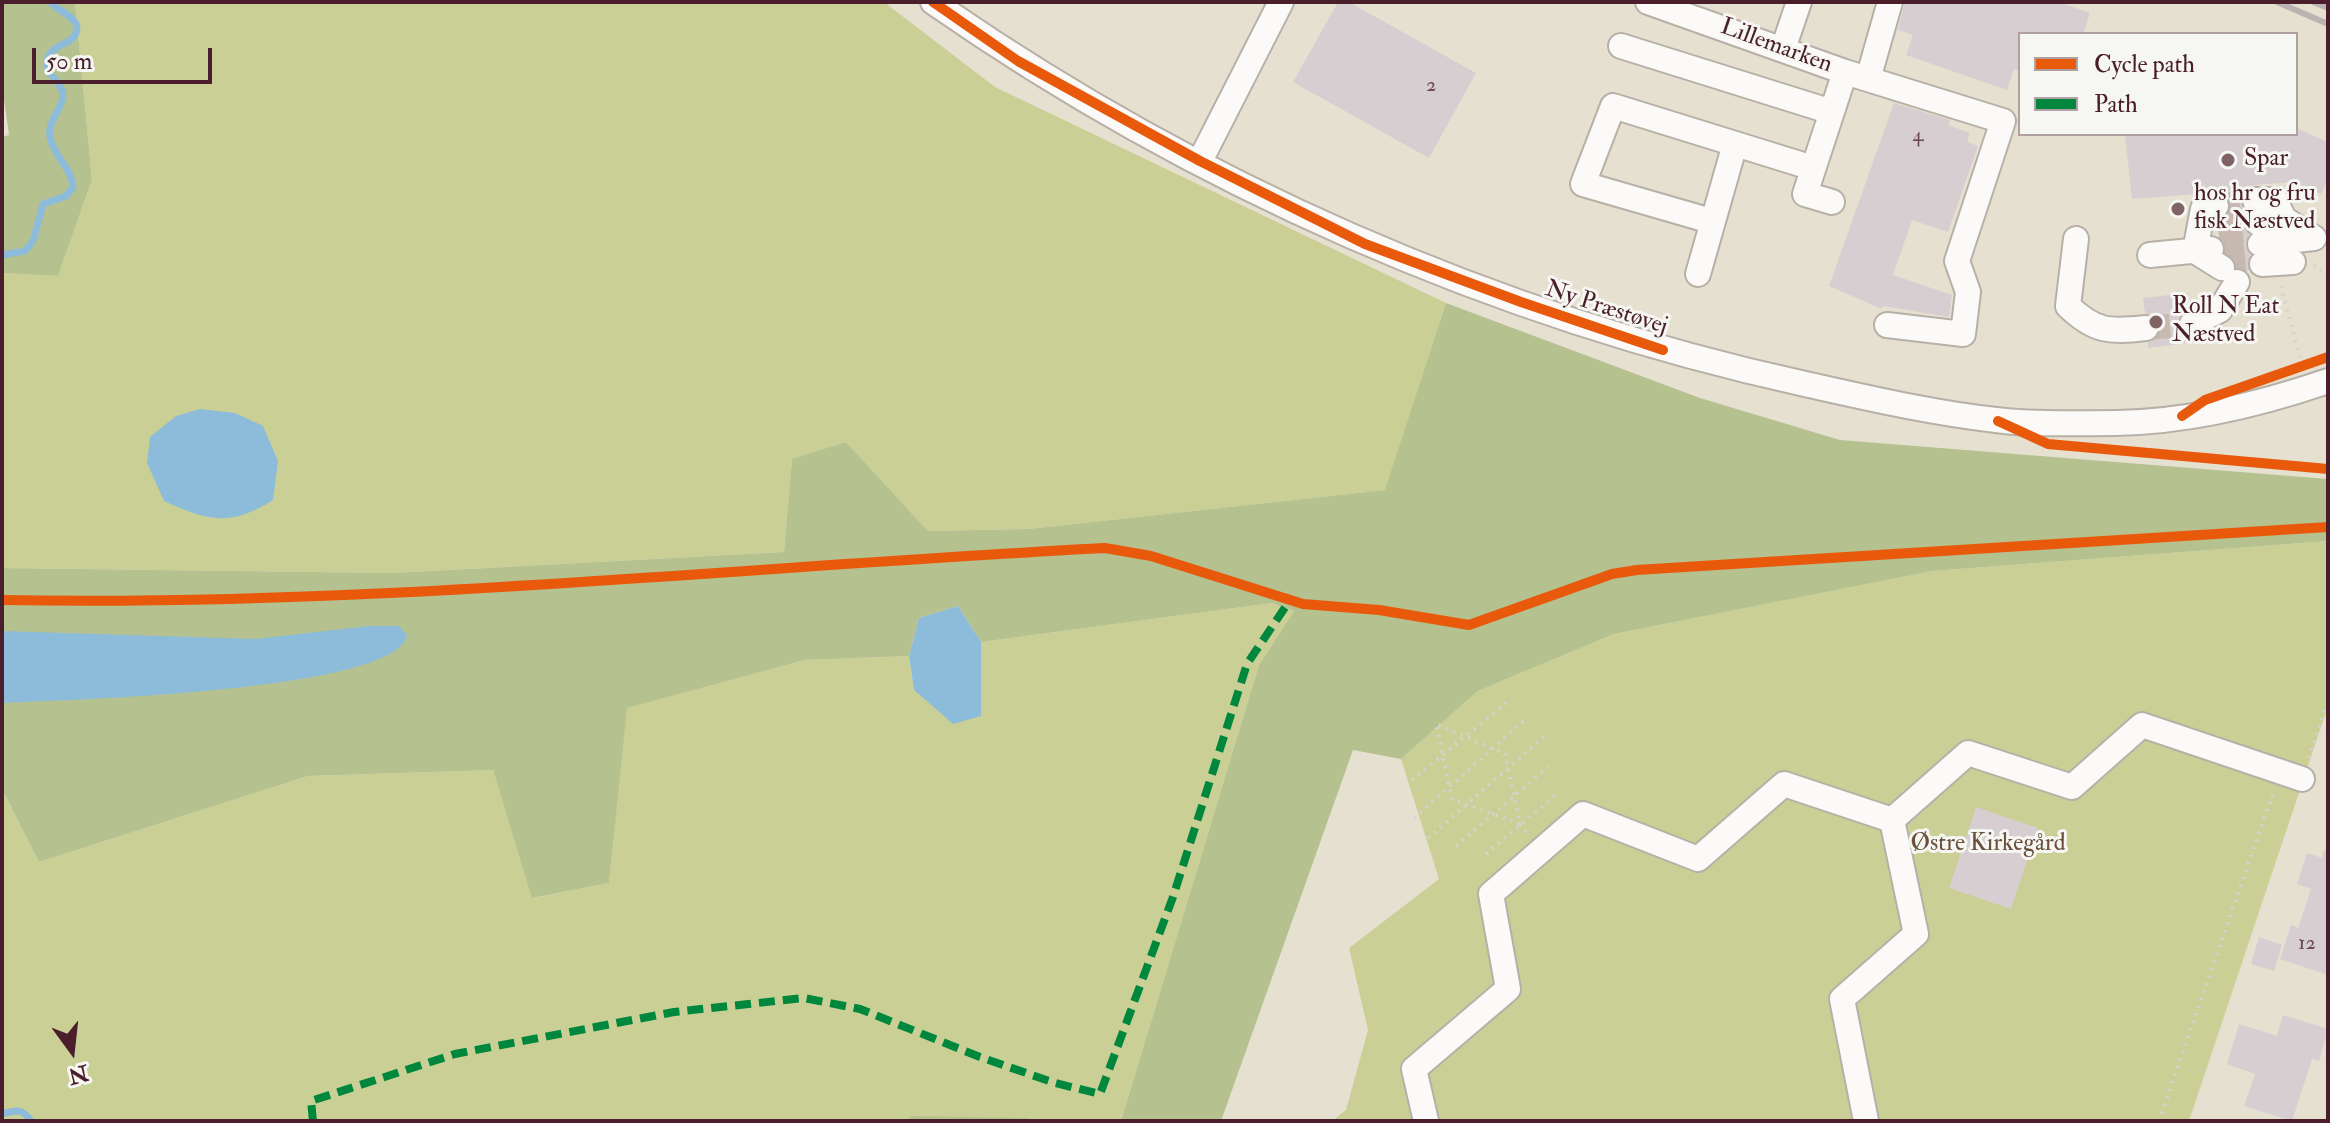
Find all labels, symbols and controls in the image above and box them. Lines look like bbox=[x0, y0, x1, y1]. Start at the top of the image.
street label: Lillemarken bbox=[1716, 13, 1836, 81]
scale bar bbox=[36, 32, 216, 82]
legend bbox=[2018, 32, 2298, 136]
text: 50 m bbox=[46, 46, 92, 77]
text: Cycle path bbox=[2094, 49, 2195, 80]
house number: 2 bbox=[1426, 75, 1436, 99]
text: Path bbox=[2094, 89, 2138, 120]
house number: 4 bbox=[1913, 125, 1923, 149]
place label: Spar bbox=[2244, 146, 2288, 174]
marker: Spar bbox=[2219, 151, 2237, 169]
place label: hos hr og fru fisk Næstved bbox=[2194, 181, 2316, 237]
marker: hos hr og fru fisk Næstved bbox=[2169, 200, 2187, 218]
street label: Ny Præstøvej bbox=[1541, 276, 1671, 342]
place label: Roll N Eat Næstved bbox=[2172, 294, 2279, 350]
marker: Roll N Eat Næstved bbox=[2147, 313, 2165, 331]
park label: Østre Kirkegård bbox=[1911, 831, 2065, 859]
house number: 12 bbox=[2298, 933, 2316, 957]
north arrow bbox=[32, 1011, 112, 1091]
text: N bbox=[65, 1058, 91, 1090]

